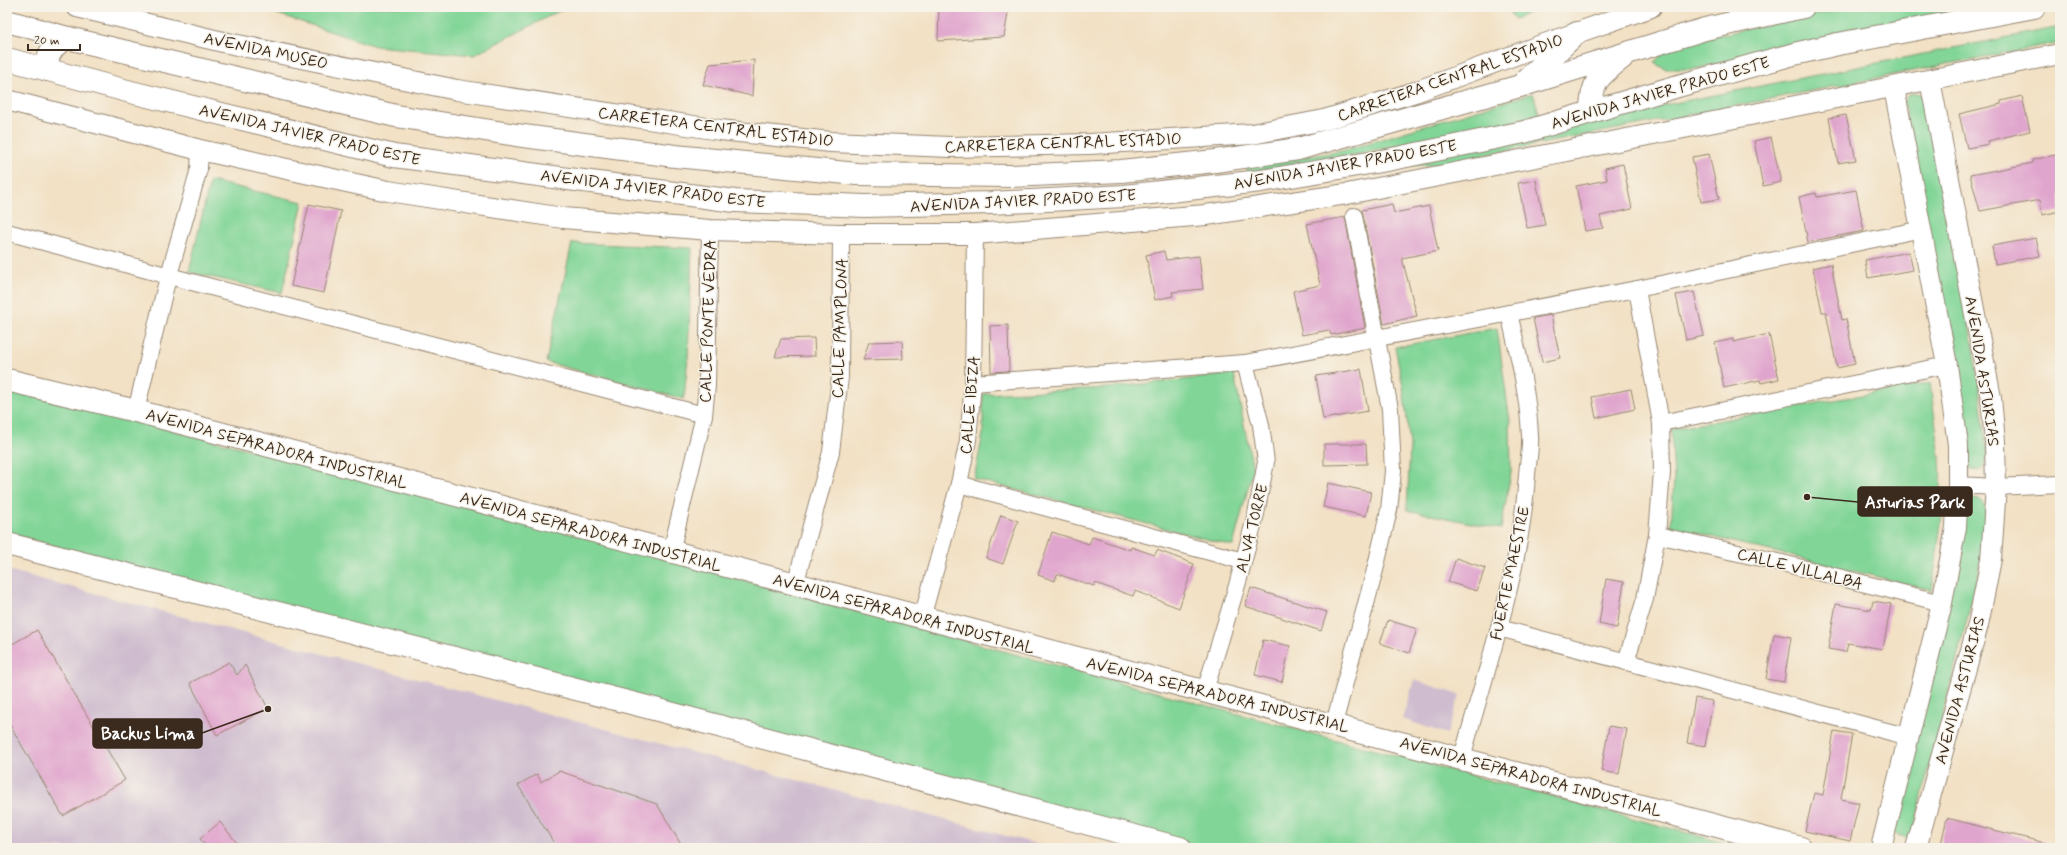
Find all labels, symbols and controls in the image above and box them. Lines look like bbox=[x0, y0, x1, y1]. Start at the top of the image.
scale bar bbox=[28, 26, 80, 52]
street label: AVENIDA MUSEO bbox=[202, 28, 330, 75]
street label: CARRETERA CENTRAL ESTADIO bbox=[1335, 30, 1566, 127]
text: 20 m bbox=[34, 33, 60, 49]
street label: AVENIDA JAVIER PRADO ESTE bbox=[1549, 52, 1772, 135]
street label: AVENIDA JAVIER PRADO ESTE bbox=[197, 100, 422, 171]
street label: CARRETERA CENTRAL ESTADIO bbox=[597, 103, 835, 152]
street label: CARRETERA CENTRAL ESTADIO bbox=[944, 129, 1182, 158]
street label: AVENIDA JAVIER PRADO ESTE bbox=[1232, 135, 1459, 195]
street label: AVENIDA JAVIER PRADO ESTE bbox=[539, 165, 766, 214]
street label: AVENIDA JAVIER PRADO ESTE bbox=[909, 185, 1137, 218]
street label: CALLE PONTE VEDRA bbox=[695, 239, 722, 403]
street label: CALLE PAMPLONA bbox=[828, 258, 853, 399]
street label: AVENIDA ASTURIAS bbox=[1959, 294, 2004, 448]
street label: CALLE IBIZA bbox=[956, 355, 985, 455]
street label: AVENIDA SEPARADORA INDUSTRIAL bbox=[143, 404, 410, 495]
street label: ALVA TORRE bbox=[1231, 482, 1274, 575]
street label: AVENIDA SEPARADORA INDUSTRIAL bbox=[457, 487, 724, 578]
callout: Asturias Park bbox=[1858, 487, 1972, 516]
text: Asturias Park bbox=[1865, 492, 1966, 514]
street label: FUERTE MAESTRE bbox=[1486, 504, 1535, 642]
street label: CALLE VILLALBA bbox=[1735, 544, 1865, 595]
street label: AVENIDA SEPARADORA INDUSTRIAL bbox=[770, 569, 1037, 660]
street label: AVENIDA ASTURIAS bbox=[1931, 614, 1990, 767]
street label: AVENIDA SEPARADORA INDUSTRIAL bbox=[1084, 653, 1352, 738]
callout: Backus Lima bbox=[93, 719, 202, 748]
text: Backus Lima bbox=[101, 723, 195, 745]
street label: AVENIDA SEPARADORA INDUSTRIAL bbox=[1397, 732, 1664, 823]

